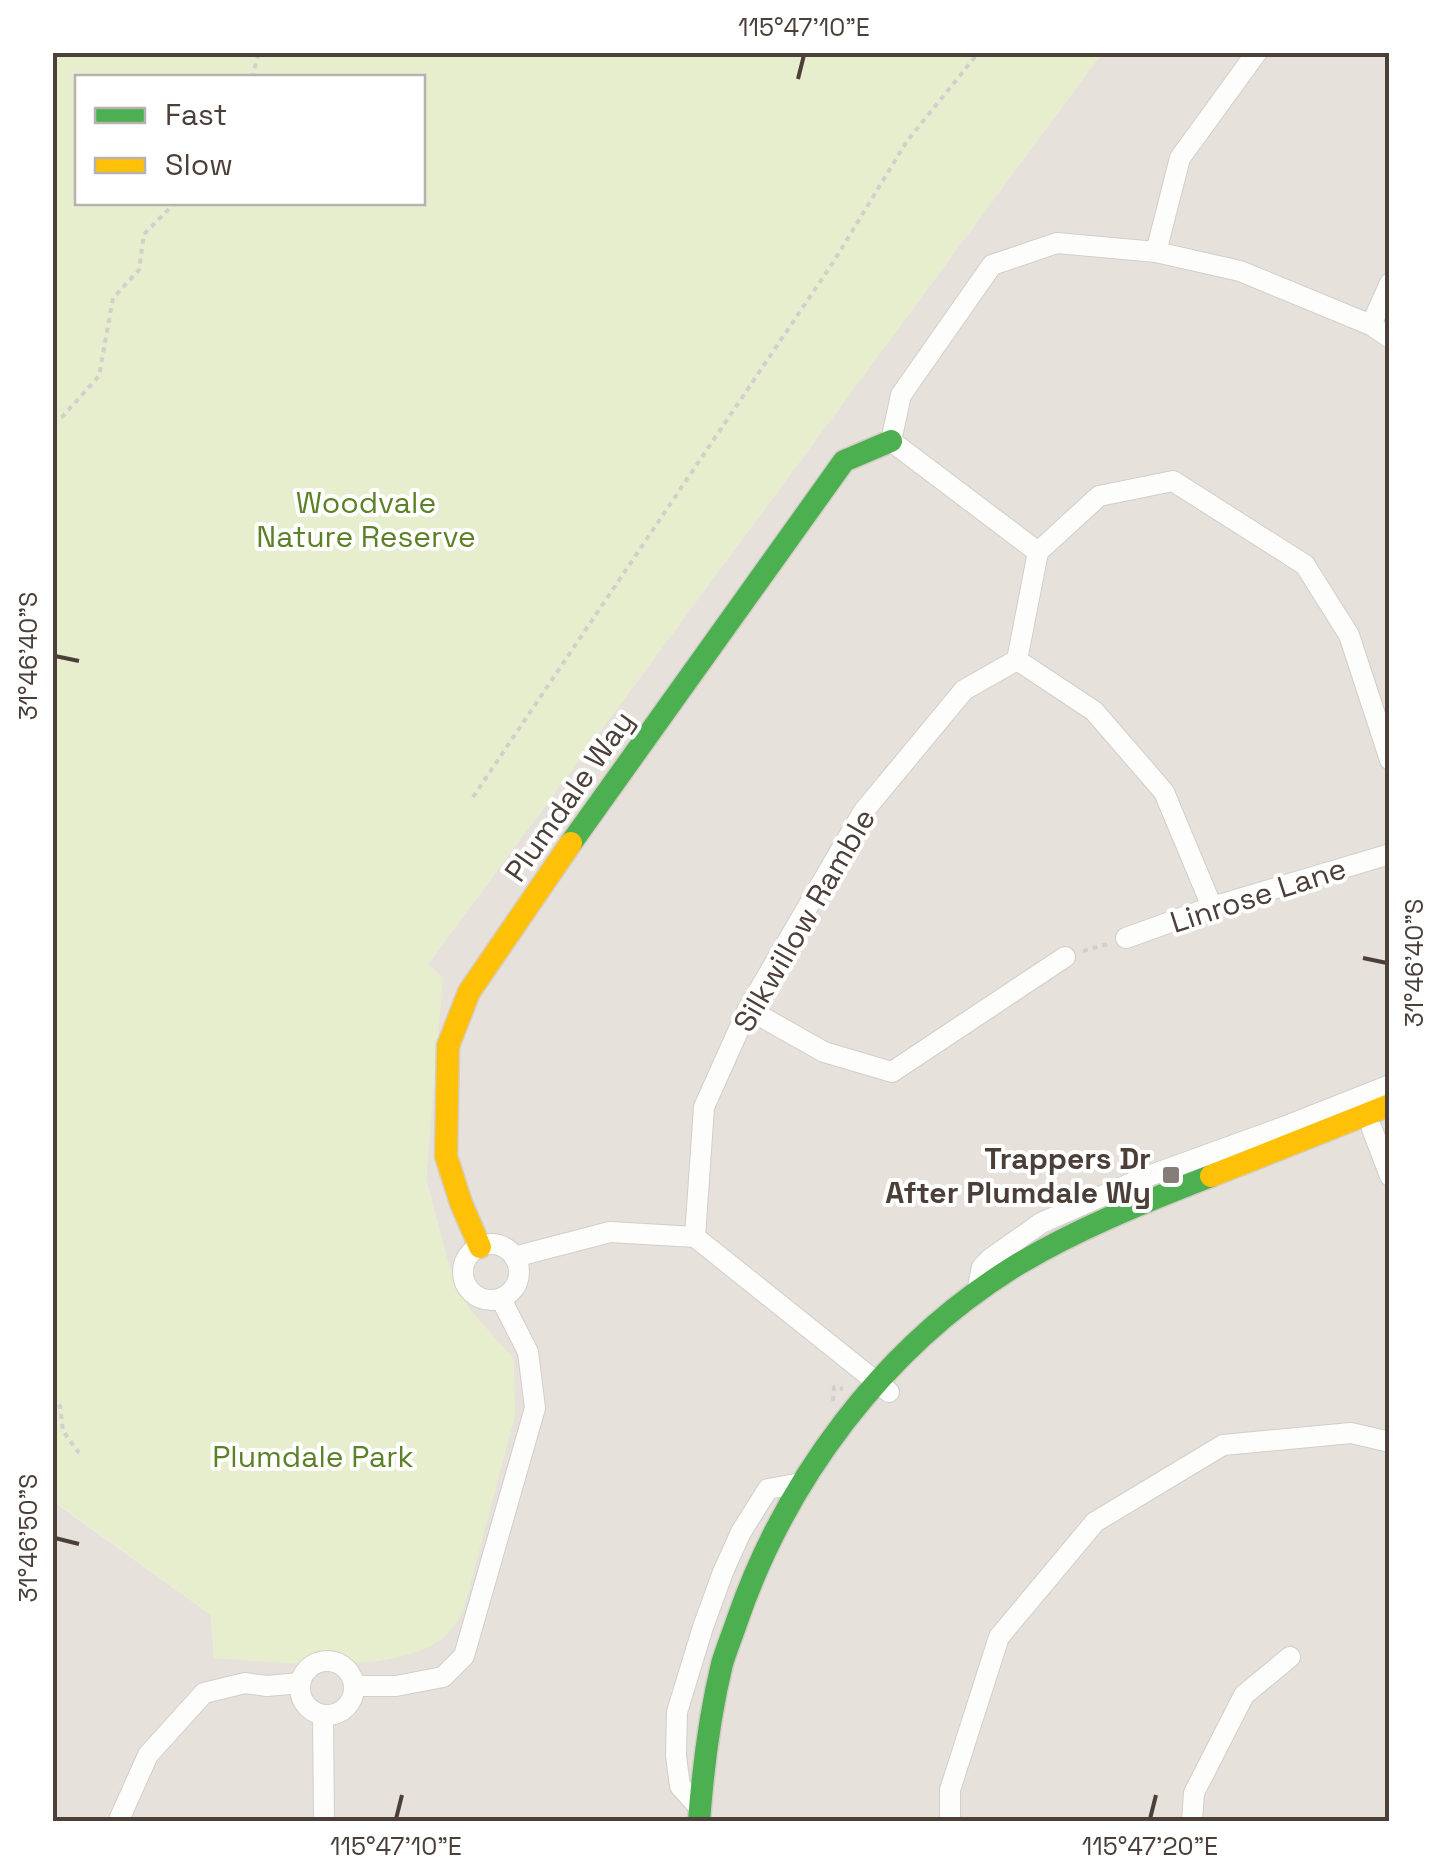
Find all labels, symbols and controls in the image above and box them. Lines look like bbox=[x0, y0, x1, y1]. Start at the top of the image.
text: 115°47'10"E bbox=[738, 11, 870, 43]
legend bbox=[75, 75, 425, 205]
text: Fast bbox=[165, 95, 227, 134]
text: Slow bbox=[165, 145, 233, 184]
park label: Woodvale Nature Reserve bbox=[256, 483, 476, 556]
text: 31°46'40"S bbox=[12, 592, 44, 720]
street label: Plumdale Way bbox=[496, 703, 642, 889]
street label: Silkwillow Ramble bbox=[724, 801, 884, 1039]
street label: Linrose Lane bbox=[1165, 848, 1351, 942]
text: 31°46'40"S bbox=[1398, 899, 1430, 1027]
place label: Trappers Dr After Plumdale Wy bbox=[885, 1139, 1151, 1212]
marker: Trappers Dr After Plumdale Wy bbox=[1160, 1164, 1182, 1186]
park label: Plumdale Park bbox=[212, 1437, 414, 1476]
text: 31°46'50"S bbox=[12, 1474, 44, 1602]
text: 115°47'10"E bbox=[330, 1830, 462, 1862]
text: 115°47'20"E bbox=[1082, 1830, 1218, 1862]

